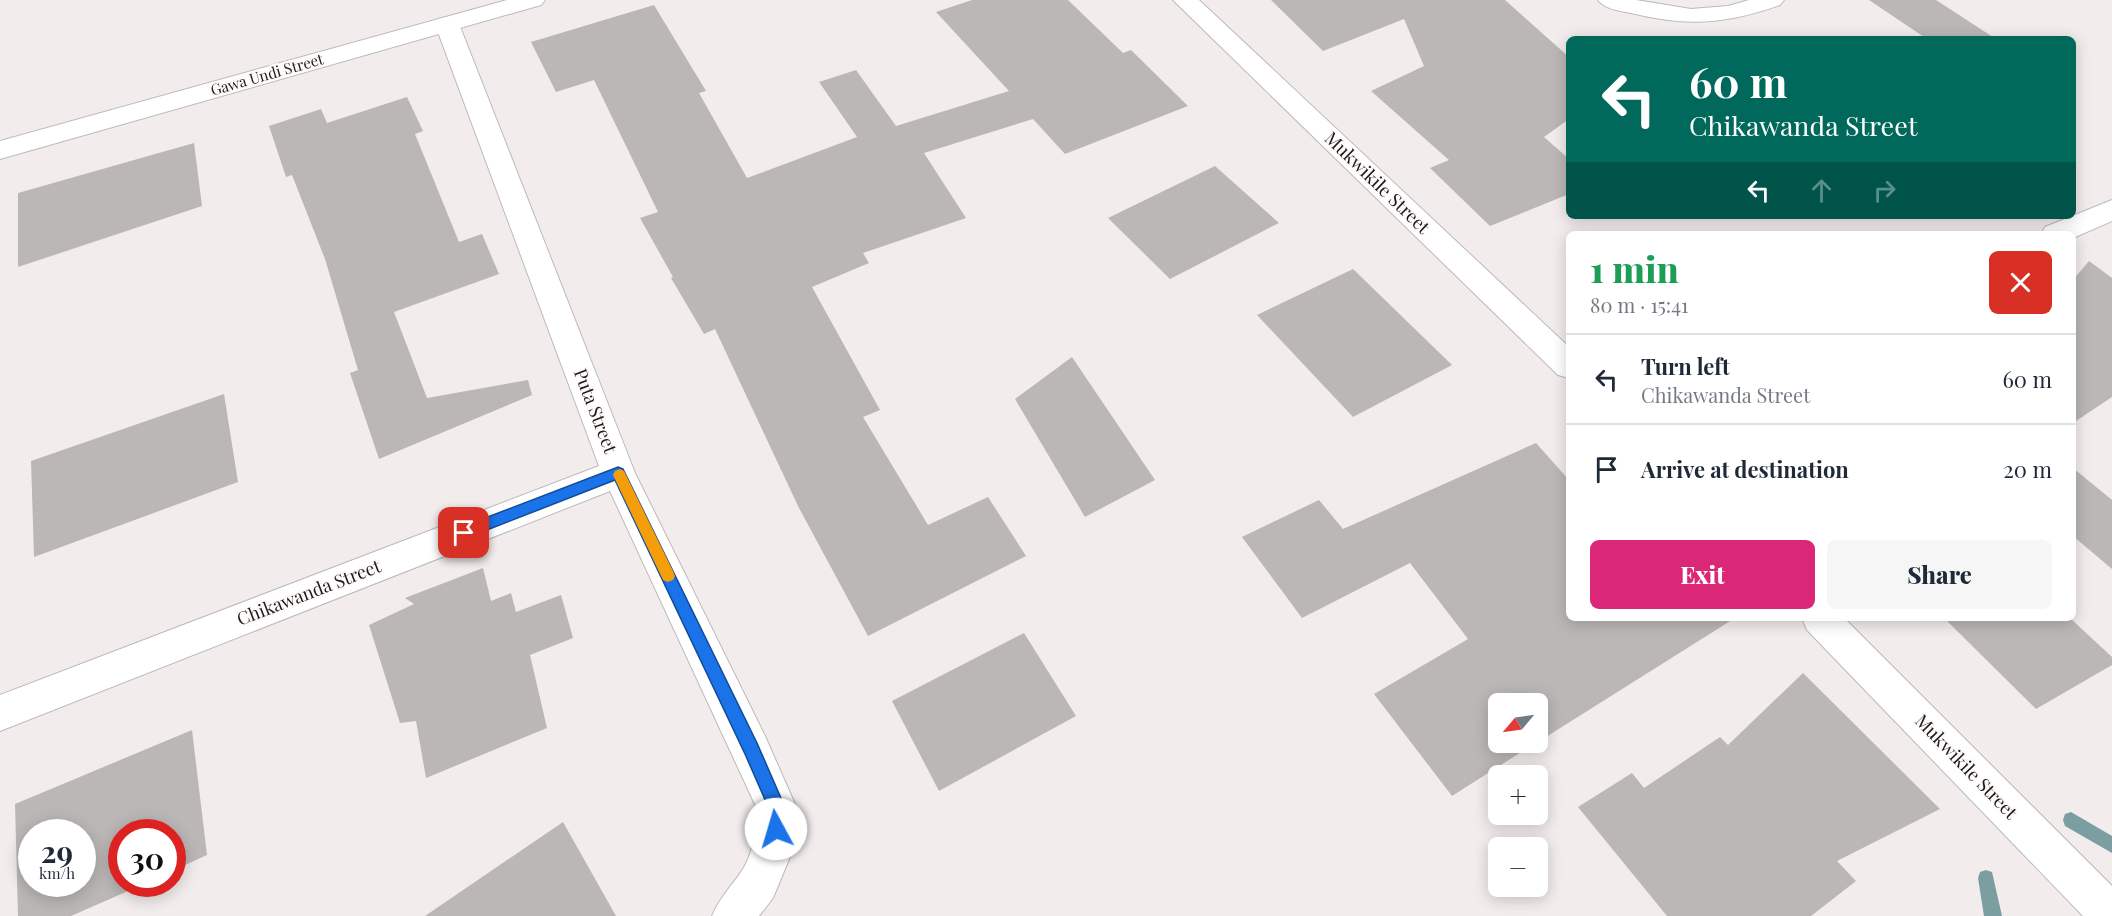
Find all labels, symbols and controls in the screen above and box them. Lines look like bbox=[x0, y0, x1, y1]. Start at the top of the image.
street label: Gawa Undi Street bbox=[208, 48, 326, 100]
text: 60 m bbox=[1689, 53, 1787, 109]
icon: left bbox=[1590, 60, 1668, 138]
text: Chikawanda Street bbox=[1689, 107, 1917, 143]
street label: Mukwikile Street bbox=[1320, 126, 1436, 239]
icon: left bbox=[1742, 174, 1775, 207]
icon: ahead bbox=[1805, 174, 1838, 207]
icon: right bbox=[1868, 174, 1901, 207]
text: 1 min bbox=[1590, 244, 1679, 292]
button: close bbox=[1989, 251, 2052, 314]
text: 80 m · 15:41 bbox=[1590, 291, 1688, 318]
text: Turn left bbox=[1641, 351, 1730, 381]
icon: left bbox=[1590, 363, 1623, 396]
text: 60 m bbox=[2002, 364, 2052, 394]
street label: Puta Street bbox=[569, 365, 623, 457]
text: Chikawanda Street bbox=[1641, 381, 1810, 408]
icon: arrive bbox=[1590, 453, 1623, 486]
text: Arrive at destination bbox=[1641, 454, 1849, 484]
text: 20 m bbox=[2003, 454, 2052, 484]
pin bbox=[438, 507, 489, 558]
icon: arrive bbox=[447, 516, 480, 549]
button: Exit bbox=[1590, 540, 1815, 609]
button: Share bbox=[1827, 540, 2052, 609]
street label: Chikawanda Street bbox=[233, 553, 385, 631]
north arrow bbox=[1488, 693, 1548, 753]
map controls bbox=[1488, 693, 1548, 897]
street label: Mukwikile Street bbox=[1910, 709, 2023, 824]
button: + bbox=[1488, 765, 1548, 825]
position arrow bbox=[744, 797, 808, 861]
speed limit sign: 30 bbox=[108, 819, 186, 897]
text: 29 bbox=[41, 831, 73, 871]
button: − bbox=[1488, 837, 1548, 897]
text: km/h bbox=[39, 863, 75, 883]

